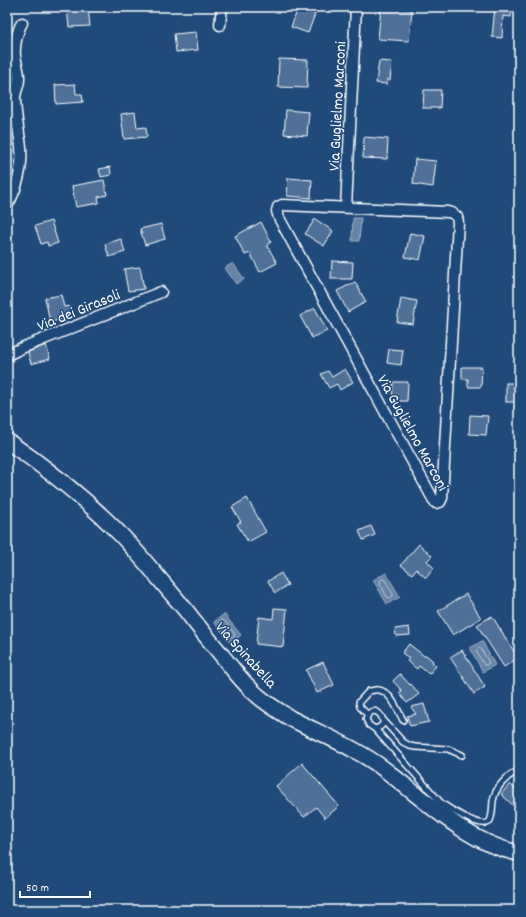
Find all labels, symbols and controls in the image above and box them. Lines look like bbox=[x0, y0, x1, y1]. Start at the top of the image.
street label: Via Guglielmo Marconi bbox=[324, 41, 353, 172]
street label: Via dei Girasoli bbox=[34, 284, 124, 338]
street label: Via Guglielmo Marconi bbox=[370, 371, 453, 496]
street label: Via Spinabella bbox=[209, 617, 282, 695]
scale bar bbox=[20, 873, 90, 899]
text: 50 m bbox=[26, 880, 49, 897]

